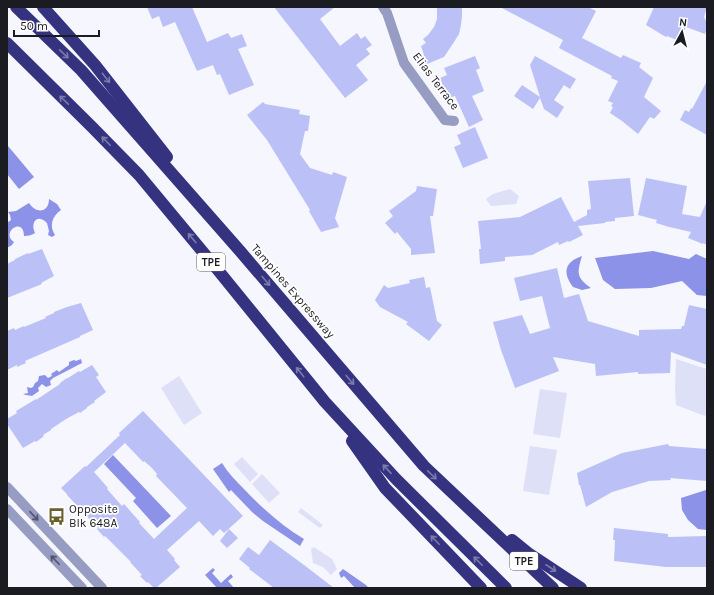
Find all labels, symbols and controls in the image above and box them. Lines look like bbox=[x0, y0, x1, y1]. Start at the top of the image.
scale bar bbox=[14, 12, 99, 38]
north arrow bbox=[662, 12, 702, 52]
text: N bbox=[678, 16, 688, 30]
text: 50 m bbox=[20, 19, 48, 33]
one-way arrow bbox=[59, 49, 69, 59]
street label: Elias Terrace bbox=[410, 49, 462, 113]
one-way arrow bbox=[101, 72, 110, 83]
one-way arrow bbox=[60, 96, 70, 105]
one-way arrow bbox=[101, 136, 111, 146]
one-way arrow bbox=[187, 233, 196, 244]
street label: Tampines Expressway bbox=[248, 241, 338, 341]
road number: TPE bbox=[197, 253, 225, 271]
one-way arrow bbox=[261, 276, 270, 286]
one-way arrow bbox=[296, 366, 305, 377]
one-way arrow bbox=[346, 374, 355, 385]
one-way arrow bbox=[382, 464, 391, 474]
one-way arrow bbox=[427, 470, 437, 479]
place label: Opposite Blk 648A bbox=[69, 502, 118, 530]
bus stop icon: Opposite Blk 648A bbox=[46, 506, 66, 526]
one-way arrow bbox=[29, 511, 38, 521]
one-way arrow bbox=[430, 535, 440, 545]
road number: TPE bbox=[510, 552, 538, 570]
one-way arrow bbox=[50, 555, 60, 565]
one-way arrow bbox=[473, 556, 483, 566]
one-way arrow bbox=[545, 564, 556, 572]

